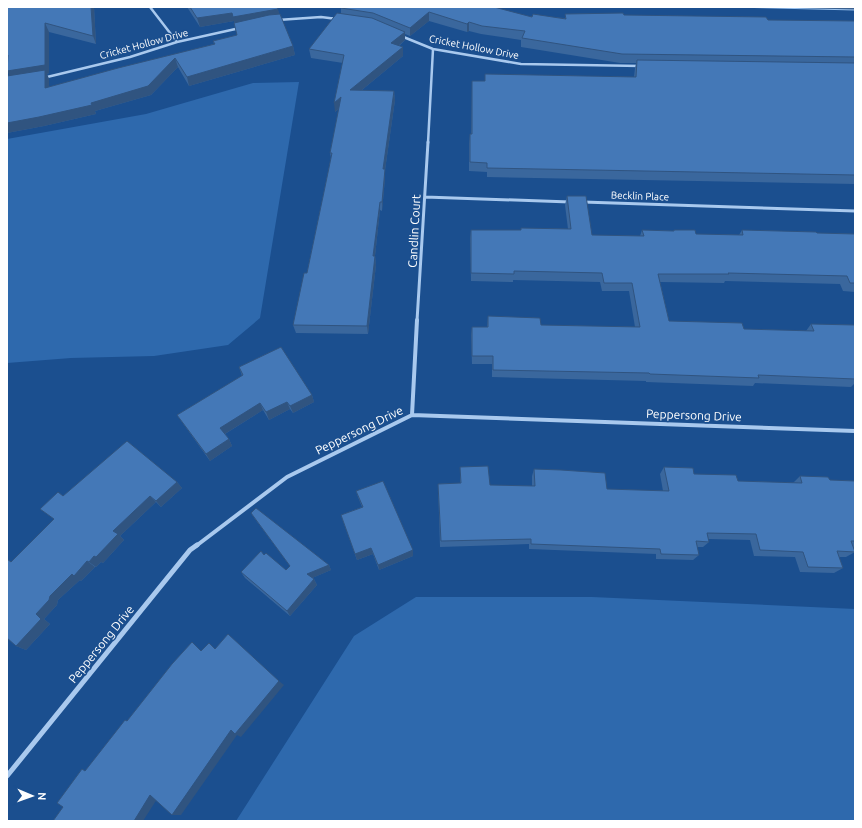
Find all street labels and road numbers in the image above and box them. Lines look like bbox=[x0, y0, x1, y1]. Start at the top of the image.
street label: Cricket Hollow Drive bbox=[99, 27, 189, 61]
street label: Cricket Hollow Drive bbox=[428, 33, 520, 61]
street label: Becklin Place bbox=[611, 189, 669, 203]
street label: Candlin Court bbox=[406, 194, 422, 268]
street label: Peppersong Drive bbox=[313, 403, 405, 457]
street label: Peppersong Drive bbox=[646, 407, 742, 423]
street label: Peppersong Drive bbox=[66, 603, 136, 685]

